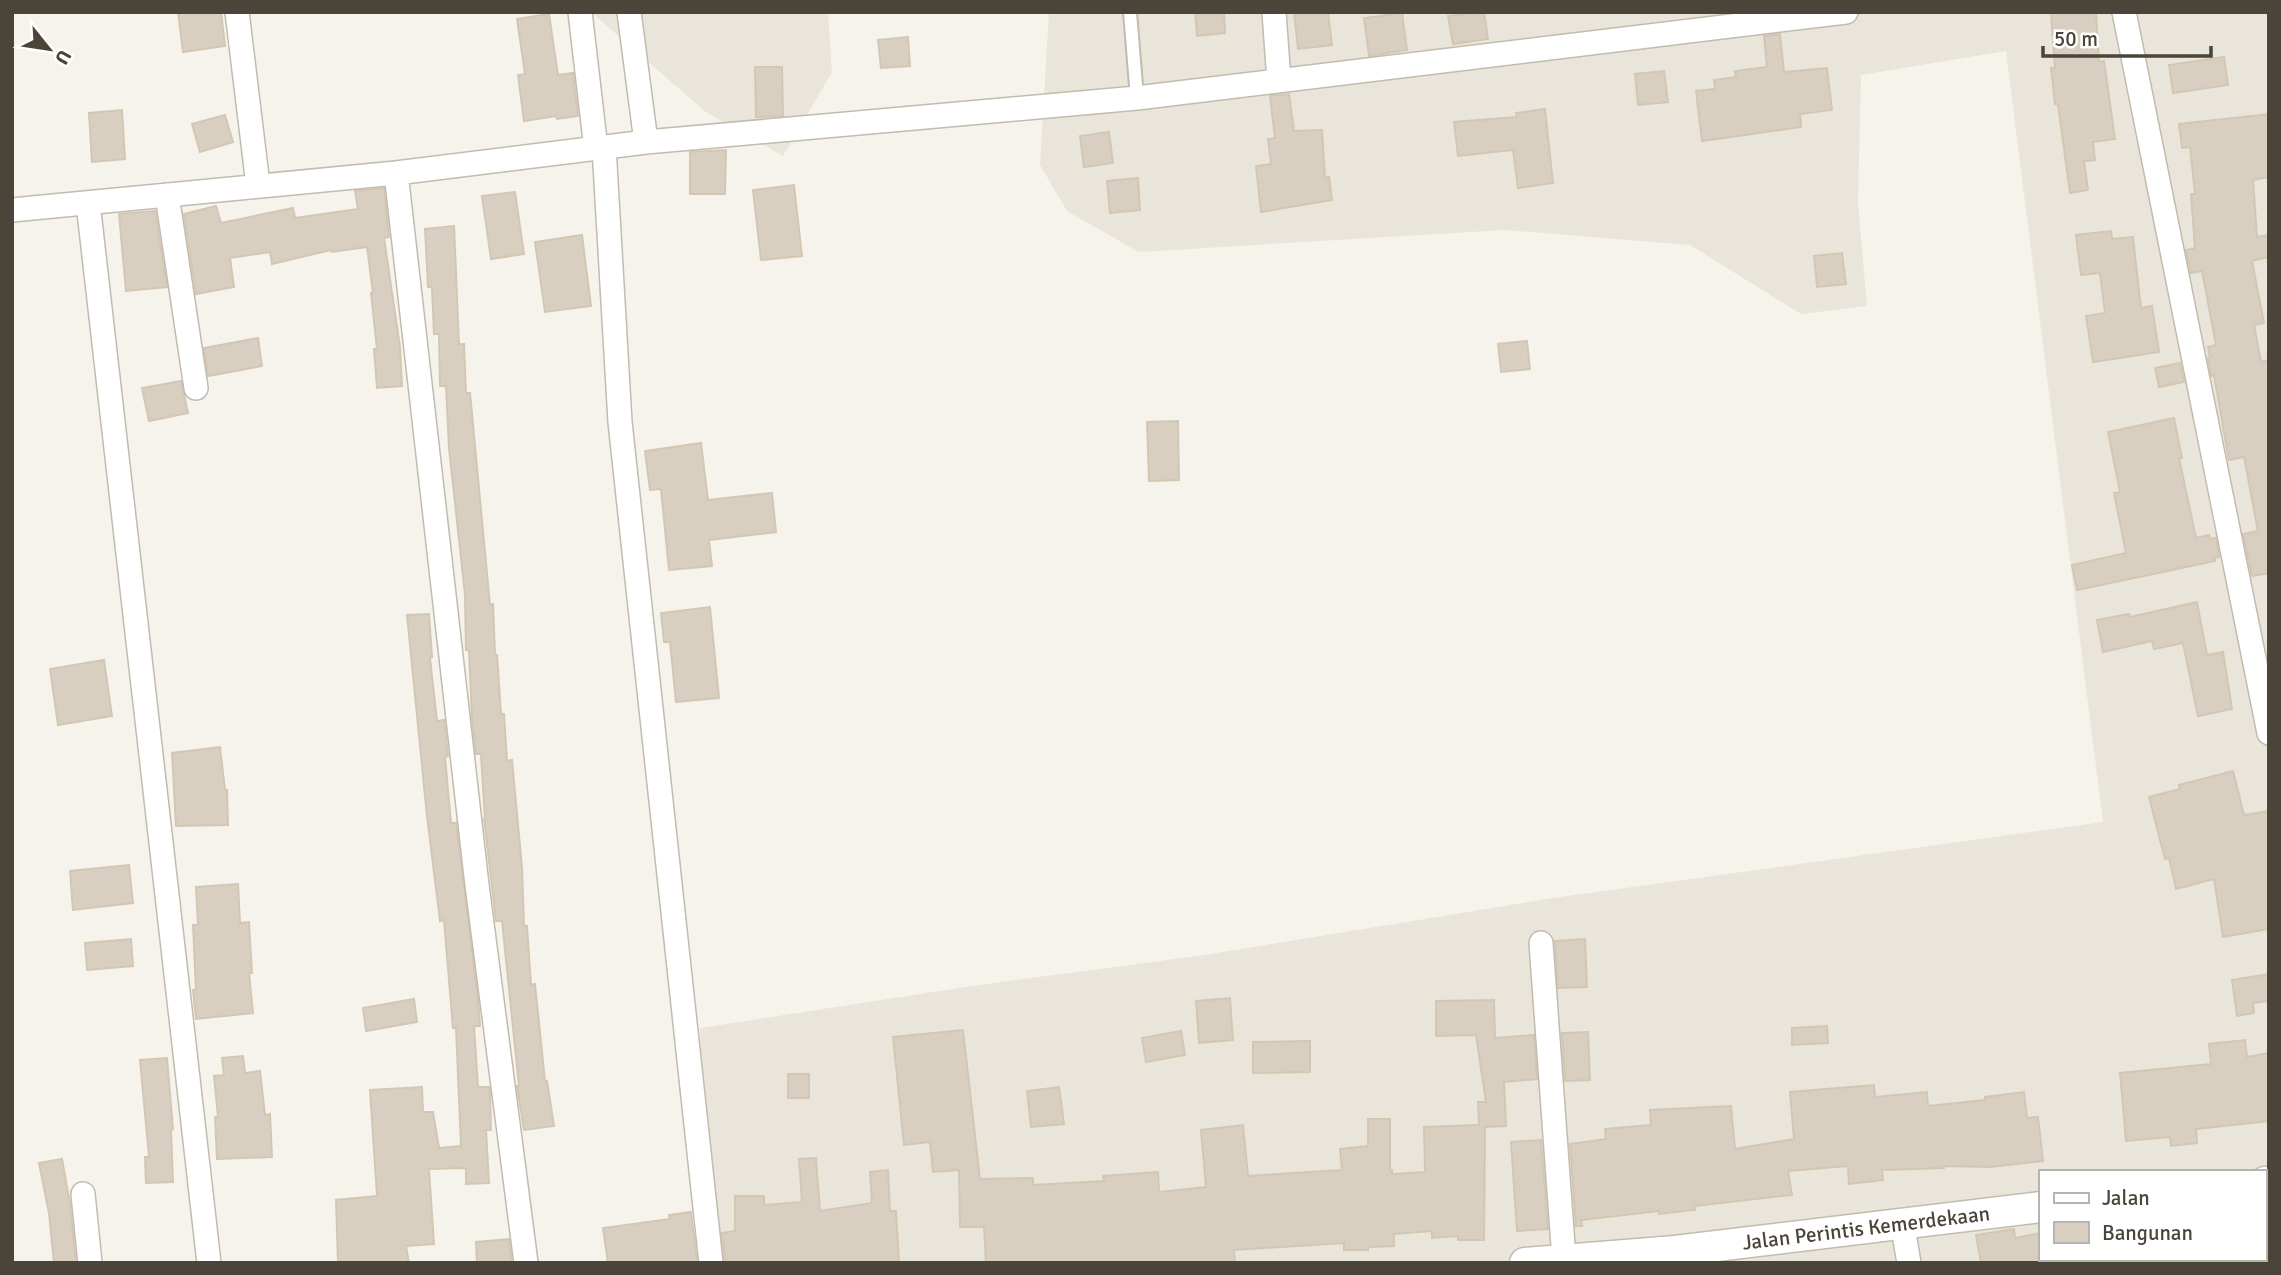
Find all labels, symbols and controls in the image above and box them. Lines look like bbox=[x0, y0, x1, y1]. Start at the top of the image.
north arrow bbox=[14, 14, 84, 84]
scale bar bbox=[2043, 14, 2211, 58]
text: 50 m bbox=[2054, 26, 2098, 52]
text: U bbox=[49, 45, 76, 69]
legend bbox=[2039, 1170, 2267, 1261]
text: Jalan bbox=[2102, 1185, 2150, 1211]
street label: Jalan Perintis Kemerdekaan bbox=[1741, 1200, 1991, 1256]
text: Bangunan bbox=[2102, 1220, 2193, 1246]

